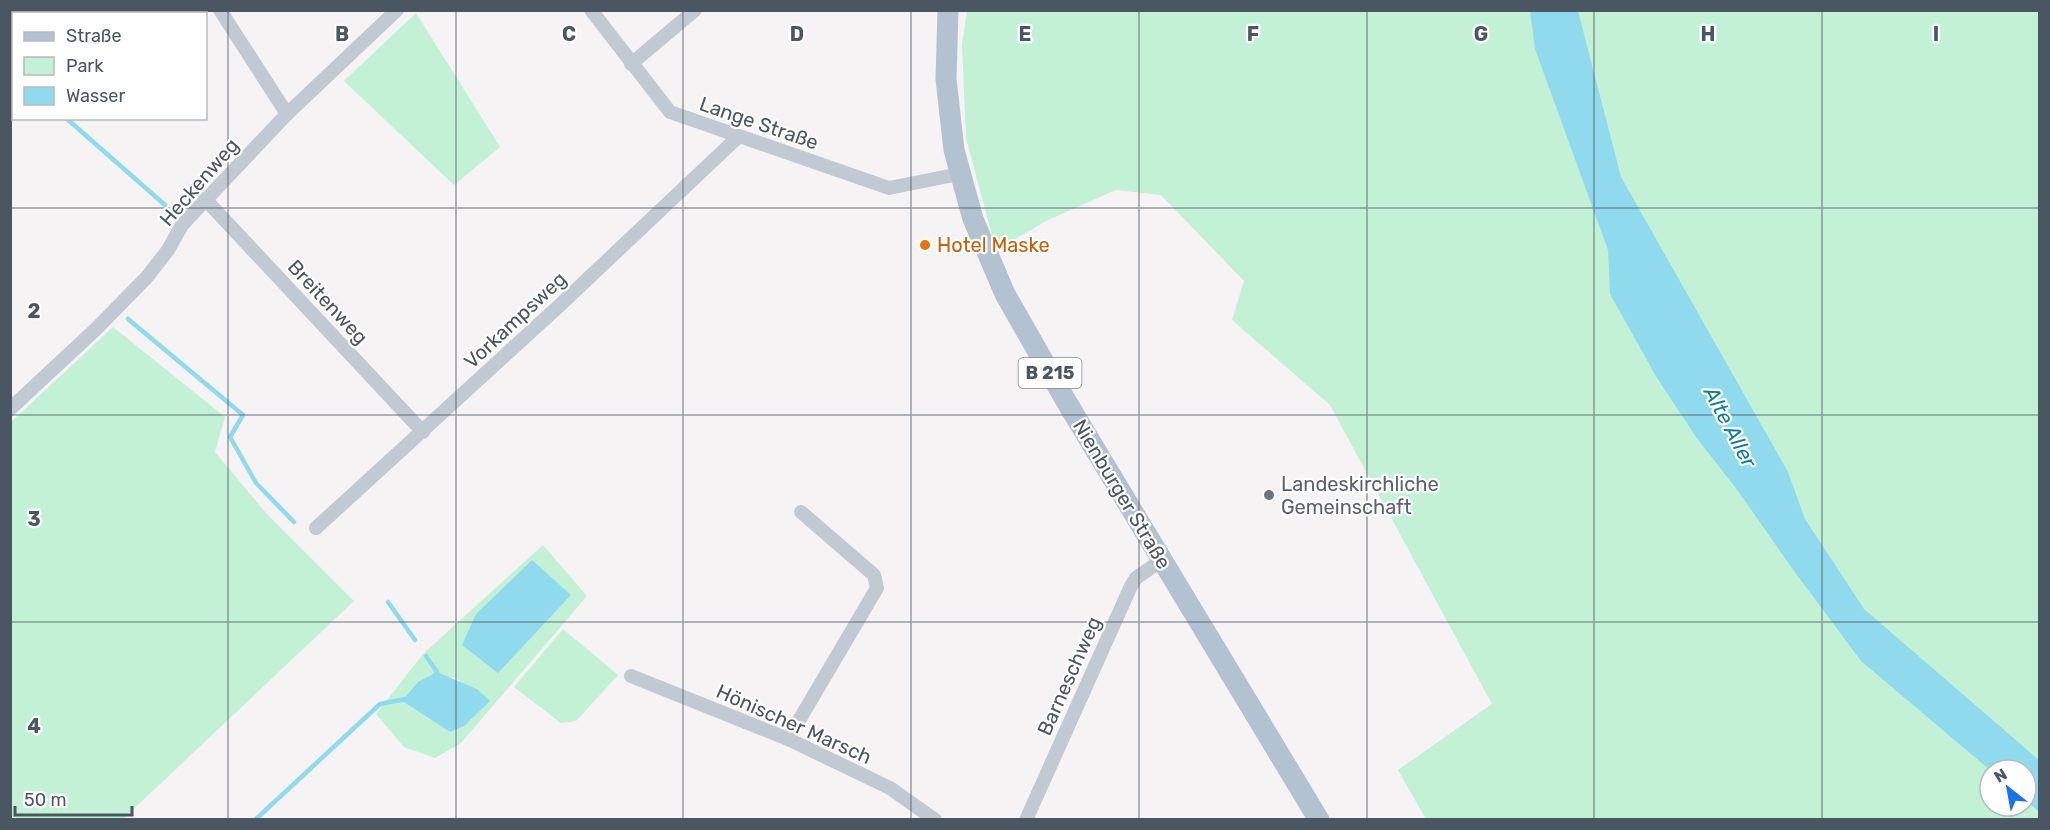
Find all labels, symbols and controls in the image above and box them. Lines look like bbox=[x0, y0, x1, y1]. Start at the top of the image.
legend bbox=[12, 12, 207, 120]
text: B bbox=[335, 22, 349, 46]
text: C bbox=[562, 22, 576, 46]
text: D bbox=[790, 22, 804, 46]
text: E bbox=[1019, 22, 1031, 46]
text: F bbox=[1247, 22, 1259, 46]
text: G bbox=[1474, 22, 1488, 46]
text: H bbox=[1701, 22, 1715, 46]
text: I bbox=[1933, 22, 1939, 46]
text: Straße bbox=[66, 25, 122, 47]
text: Park bbox=[66, 55, 104, 77]
text: Wasser bbox=[66, 85, 125, 107]
street label: Lange Straße bbox=[696, 91, 822, 155]
street label: Heckenweg bbox=[154, 133, 244, 231]
place label: Hotel Maske bbox=[937, 233, 1050, 257]
marker: Hotel Maske bbox=[918, 238, 932, 252]
street label: Breitenweg bbox=[283, 255, 373, 349]
street label: Vorkampsweg bbox=[459, 267, 571, 373]
text: 2 bbox=[28, 299, 41, 323]
road number: B 215 bbox=[1018, 358, 1082, 388]
water label: Alte Aller bbox=[1698, 381, 1763, 472]
street label: Nienburger Straße bbox=[1068, 415, 1176, 573]
place label: Landeskirchliche Gemeinschaft bbox=[1281, 472, 1439, 519]
marker: Landeskirchliche Gemeinschaft bbox=[1262, 488, 1276, 502]
text: 3 bbox=[27, 507, 41, 531]
street label: Barneschweg bbox=[1032, 613, 1106, 739]
street label: Hönischer Marsch bbox=[713, 679, 875, 769]
text: 4 bbox=[27, 714, 41, 738]
north arrow bbox=[1978, 758, 2038, 818]
text: N bbox=[1991, 764, 2010, 787]
scale bar bbox=[15, 779, 132, 817]
text: 50 m bbox=[24, 789, 67, 811]

